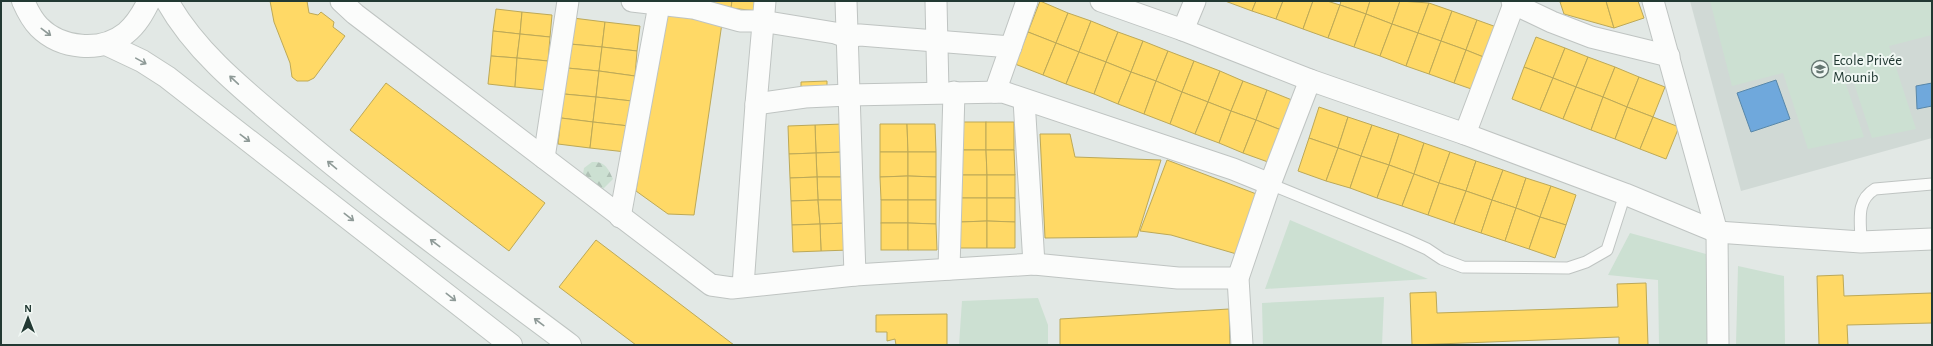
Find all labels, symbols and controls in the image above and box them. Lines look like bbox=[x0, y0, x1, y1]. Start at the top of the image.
one-way arrow bbox=[40, 28, 51, 36]
place label: Ecole Privée Mounib bbox=[1833, 53, 1902, 85]
one-way arrow bbox=[135, 57, 147, 65]
school or university icon: Ecole Privée Mounib bbox=[1810, 59, 1830, 79]
one-way arrow bbox=[229, 76, 239, 85]
one-way arrow bbox=[240, 134, 251, 142]
one-way arrow bbox=[327, 160, 337, 169]
one-way arrow bbox=[343, 213, 354, 221]
one-way arrow bbox=[430, 239, 441, 248]
one-way arrow bbox=[445, 293, 456, 302]
north arrow bbox=[8, 298, 48, 338]
text: N bbox=[24, 303, 32, 314]
one-way arrow bbox=[534, 317, 545, 326]

